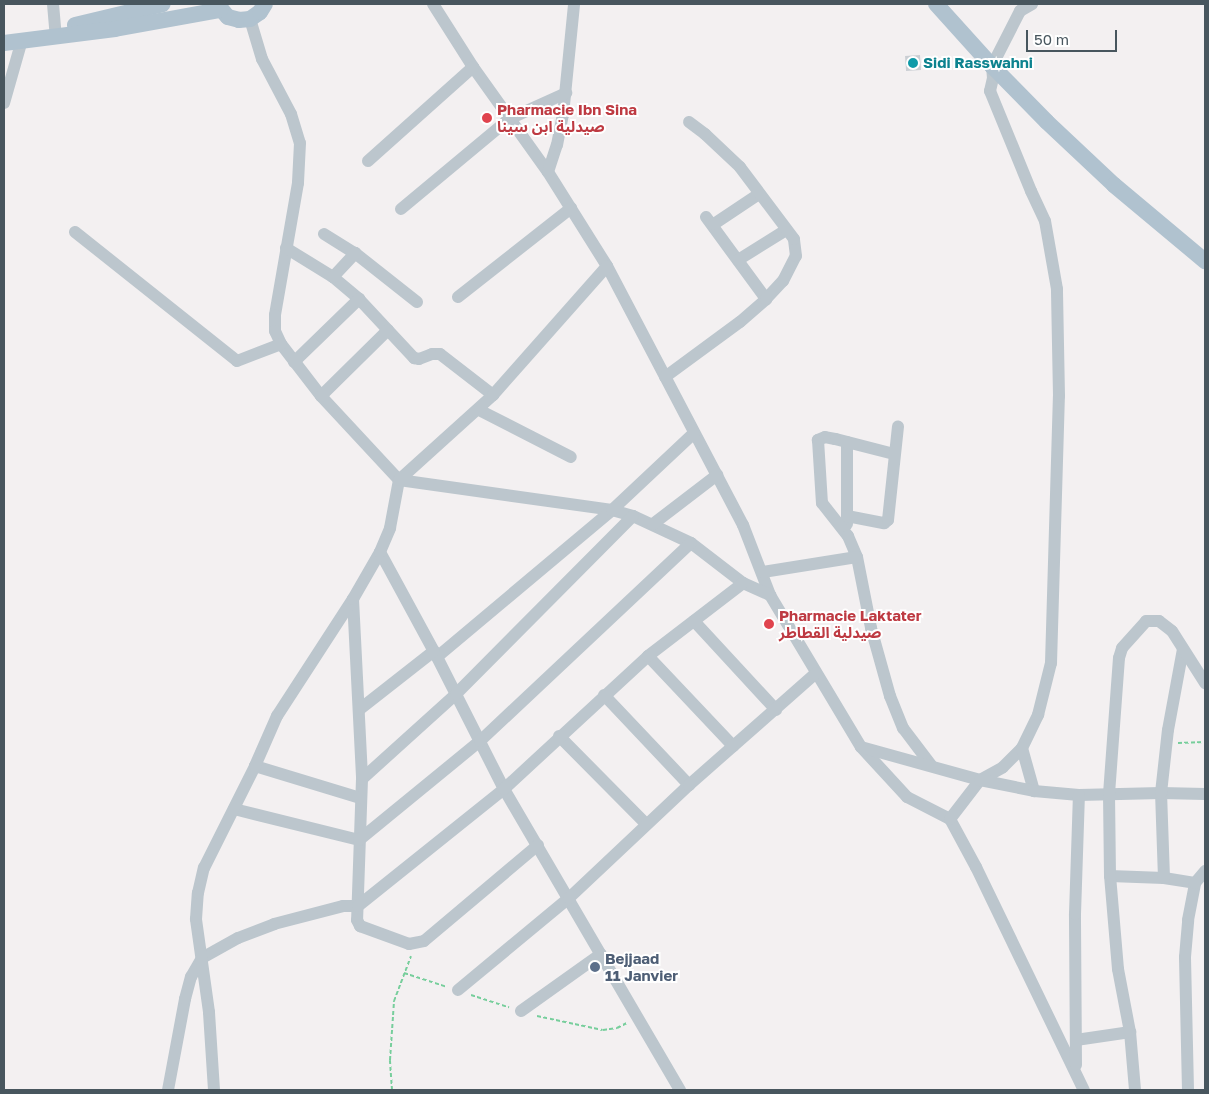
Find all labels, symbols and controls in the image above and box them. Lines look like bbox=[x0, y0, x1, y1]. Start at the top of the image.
scale bar bbox=[1029, 20, 1120, 52]
text: 50 m bbox=[1034, 30, 1069, 48]
place label: Sidi Rasswahni bbox=[923, 54, 1033, 72]
marker: Sidi Rasswahni bbox=[907, 57, 919, 69]
place label: Pharmacie Ibn Sina صيدلية ابن سينا bbox=[497, 100, 637, 135]
marker: Pharmacie Ibn Sina صيدلية ابن سينا bbox=[481, 112, 493, 124]
place label: Pharmacie Laktater صيدلية القطاطر bbox=[779, 606, 922, 641]
marker: Pharmacie Laktater صيدلية القطاطر bbox=[763, 618, 775, 630]
place label: Bejjaad 11 Janvier bbox=[605, 949, 678, 984]
marker: Bejjaad 11 Janvier bbox=[589, 961, 601, 973]

